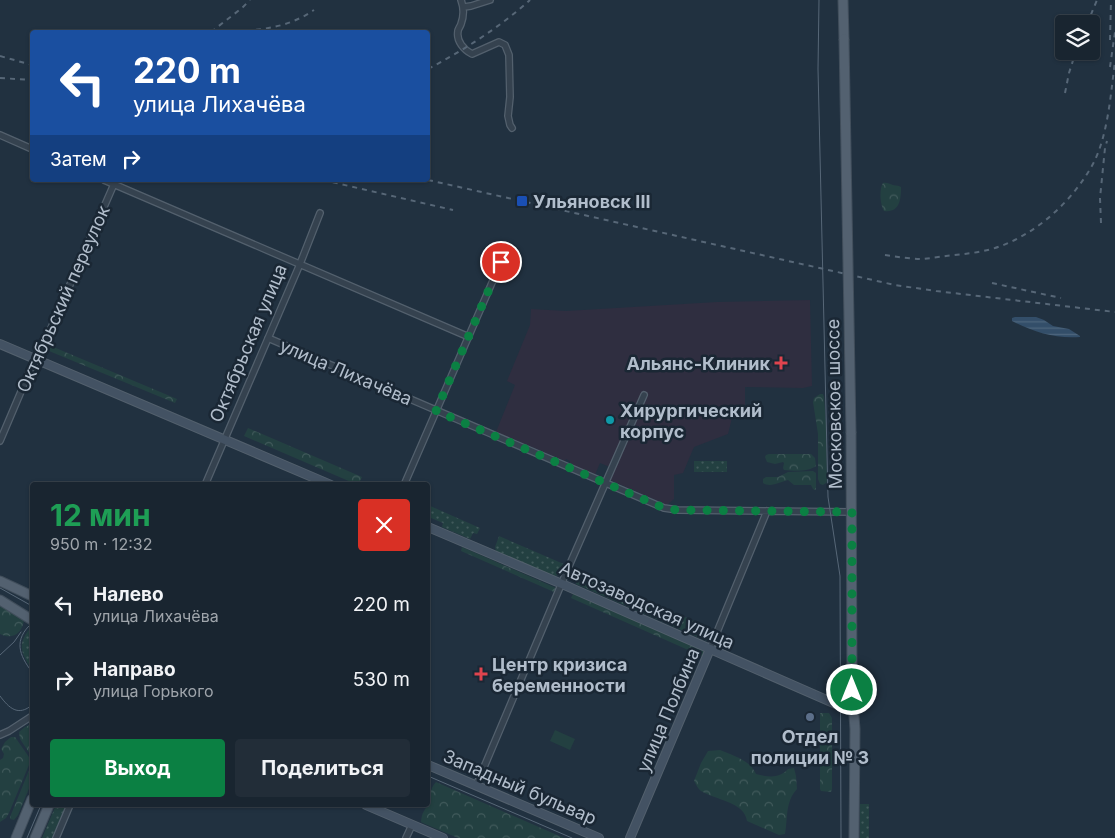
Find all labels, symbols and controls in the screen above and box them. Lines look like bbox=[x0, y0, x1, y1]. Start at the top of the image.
map controls bbox=[1055, 15, 1100, 60]
button: layers bbox=[1055, 15, 1100, 60]
text: 220 m bbox=[133, 49, 241, 91]
icon: left bbox=[50, 50, 115, 115]
text: улица Лихачёва bbox=[133, 91, 306, 117]
icon: right bbox=[117, 145, 145, 173]
text: Затем bbox=[50, 148, 107, 171]
place label: Ульяновск III bbox=[533, 191, 651, 212]
marker: Ульяновск III bbox=[515, 194, 529, 208]
street label: Октябрьский переулок bbox=[12, 202, 114, 396]
pin bbox=[480, 241, 522, 283]
icon: arrive bbox=[487, 248, 515, 276]
street label: Октябрьская улица bbox=[205, 261, 291, 425]
street label: Московское шоссе bbox=[822, 319, 846, 489]
street label: улица Лихачёва bbox=[277, 335, 415, 409]
place label: Альянс-Клиник bbox=[627, 353, 770, 374]
marker: Альянс-Клиник bbox=[774, 356, 788, 370]
place label: Хирургический корпус bbox=[620, 400, 762, 442]
marker: Хирургический корпус bbox=[604, 414, 616, 426]
text: 12 мин bbox=[50, 497, 151, 533]
button: close bbox=[358, 499, 410, 551]
text: 950 m · 12:32 bbox=[50, 534, 152, 554]
street label: Автозаводская улица bbox=[556, 557, 738, 653]
text: Налево bbox=[93, 583, 164, 606]
icon: left bbox=[50, 591, 78, 619]
text: 220 m bbox=[353, 593, 410, 616]
text: улица Лихачёва bbox=[93, 606, 219, 626]
street label: улица Полбина bbox=[632, 645, 704, 775]
place label: Центр кризиса беременности bbox=[492, 654, 627, 696]
text: Направо bbox=[93, 658, 176, 681]
position arrow bbox=[825, 663, 877, 715]
icon: right bbox=[50, 666, 78, 694]
marker: Центр кризиса беременности bbox=[474, 667, 488, 681]
text: 530 m bbox=[353, 668, 410, 691]
text: улица Горького bbox=[93, 681, 214, 701]
marker: Отдел полиции № 3 bbox=[804, 711, 816, 723]
place label: Отдел полиции № 3 bbox=[751, 726, 869, 768]
button: Выход bbox=[50, 739, 225, 797]
button: Поделиться bbox=[235, 739, 410, 797]
street label: Западный бульвар bbox=[440, 745, 600, 829]

